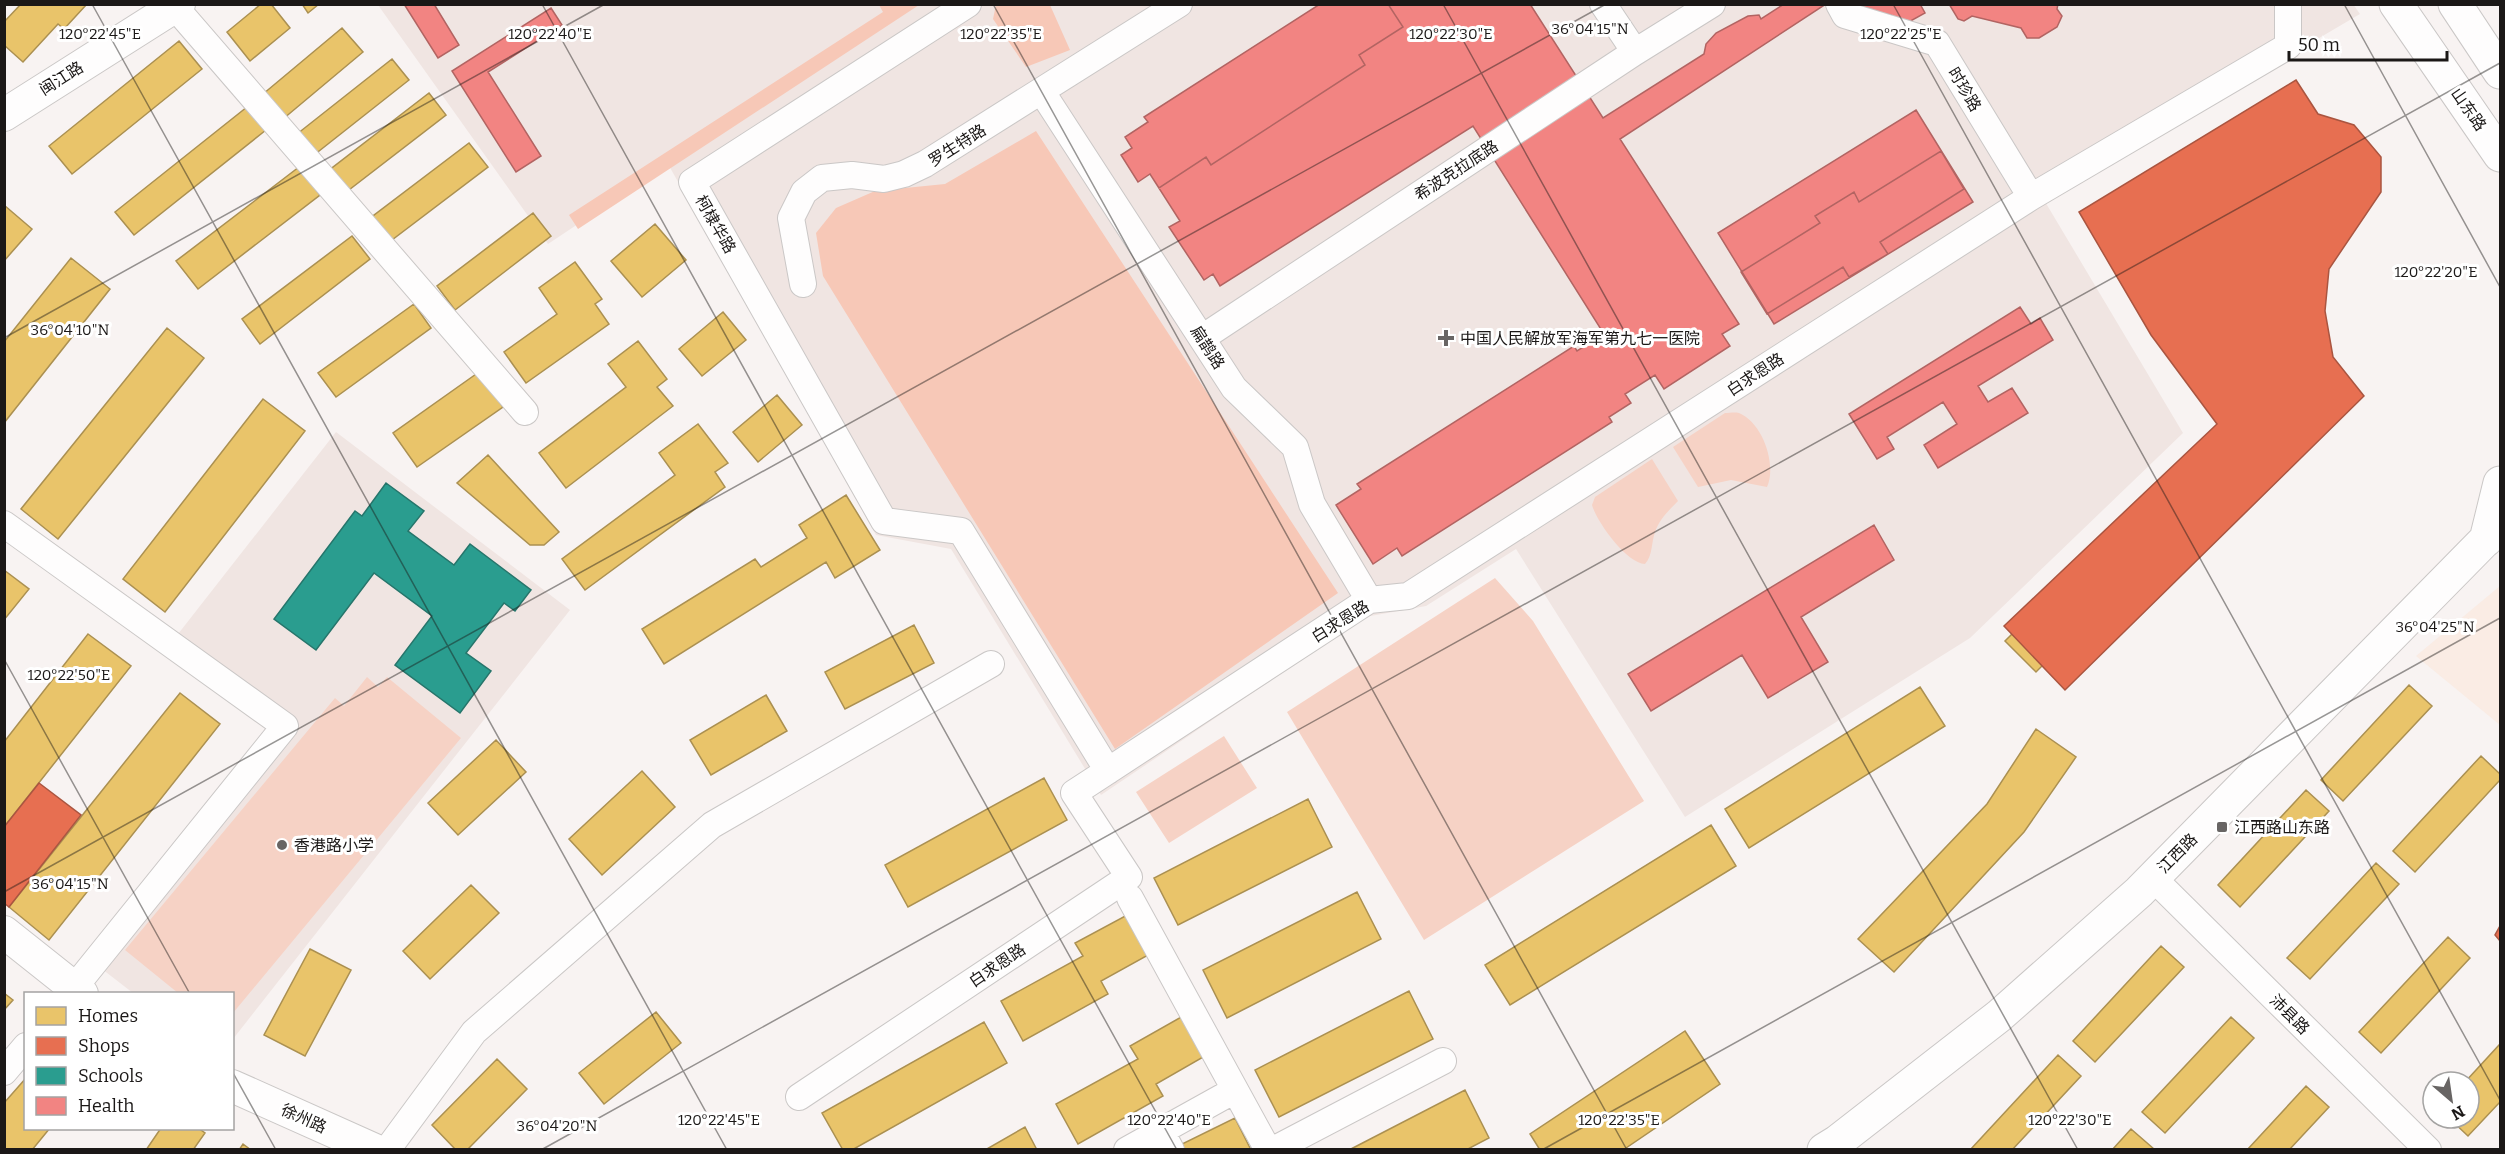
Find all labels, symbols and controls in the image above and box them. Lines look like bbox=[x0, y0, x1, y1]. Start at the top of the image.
text: 36°04'15"N bbox=[1551, 20, 1629, 38]
scale bar bbox=[2289, 24, 2446, 62]
text: 120°22'45"E bbox=[59, 25, 141, 43]
text: 120°22'40"E bbox=[508, 25, 592, 43]
text: 120°22'35"E bbox=[960, 25, 1042, 43]
text: 120°22'30"E bbox=[1409, 25, 1493, 43]
text: 120°22'25"E bbox=[1860, 25, 1942, 43]
text: 50 m bbox=[2298, 34, 2340, 56]
street label: 闽江路 bbox=[36, 58, 87, 99]
street label: 时珍路 bbox=[1944, 64, 1985, 115]
street label: 山东路 bbox=[2447, 84, 2490, 134]
street label: 罗生特路 bbox=[925, 120, 989, 170]
street label: 希波克拉底路 bbox=[1411, 136, 1502, 205]
street label: 柯棣华路 bbox=[691, 192, 740, 257]
text: 120°22'20"E bbox=[2395, 263, 2477, 281]
text: 36°04'10"N bbox=[31, 321, 110, 339]
street label: 扁鹊路 bbox=[1187, 322, 1229, 373]
marker: 中国人民解放军海军第九七一医院 bbox=[1437, 329, 1455, 347]
place label: 中国人民解放军海军第九七一医院 bbox=[1460, 329, 1700, 348]
street label: 白求恩路 bbox=[1723, 349, 1787, 400]
street label: 白求恩路 bbox=[1308, 596, 1372, 646]
text: 36°04'25"N bbox=[2395, 618, 2475, 636]
text: 120°22'50"E bbox=[28, 666, 110, 684]
place label: 江西路山东路 bbox=[2234, 818, 2330, 837]
marker: 江西路山东路 bbox=[2215, 820, 2229, 834]
street label: 江西路 bbox=[2154, 830, 2201, 877]
place label: 香港路小学 bbox=[294, 836, 374, 855]
marker: 香港路小学 bbox=[275, 838, 289, 852]
text: 36°04'15"N bbox=[31, 875, 109, 893]
street label: 白求恩路 bbox=[965, 940, 1029, 991]
street label: 沛县路 bbox=[2266, 991, 2313, 1038]
legend bbox=[24, 992, 234, 1130]
text: Homes bbox=[78, 1005, 138, 1027]
text: Shops bbox=[78, 1035, 130, 1057]
text: Schools bbox=[78, 1065, 143, 1087]
north arrow bbox=[2421, 1070, 2481, 1130]
text: Health bbox=[78, 1095, 134, 1117]
street label: 徐州路 bbox=[278, 1100, 330, 1137]
text: N bbox=[2448, 1101, 2468, 1124]
text: 120°22'45"E bbox=[678, 1111, 760, 1129]
text: 120°22'40"E bbox=[1127, 1111, 1211, 1129]
text: 120°22'35"E bbox=[1578, 1111, 1660, 1129]
text: 120°22'30"E bbox=[2028, 1111, 2112, 1129]
text: 36°04'20"N bbox=[517, 1117, 598, 1135]

